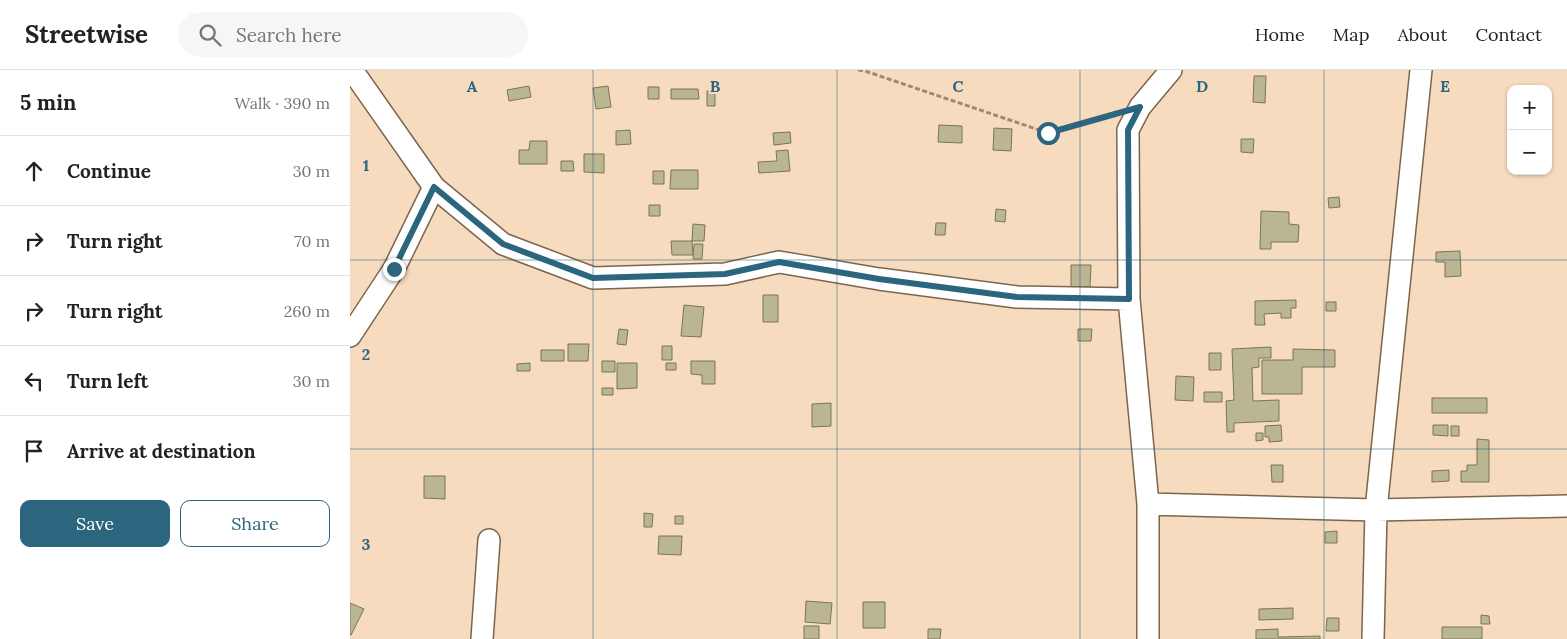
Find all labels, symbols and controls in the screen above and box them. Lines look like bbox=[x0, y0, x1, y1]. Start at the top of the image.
search box bbox=[178, 12, 528, 57]
text: Streetwise bbox=[25, 19, 148, 50]
icon: search bbox=[196, 21, 224, 49]
text: Search here bbox=[236, 23, 342, 47]
text: Home bbox=[1255, 23, 1305, 46]
text: Map bbox=[1333, 23, 1369, 46]
text: About bbox=[1397, 23, 1447, 46]
text: Contact bbox=[1475, 23, 1542, 46]
text: A bbox=[467, 76, 478, 96]
text: B bbox=[710, 76, 721, 96]
text: C bbox=[952, 76, 964, 96]
text: D bbox=[1196, 76, 1208, 96]
text: E bbox=[1440, 76, 1450, 96]
map controls bbox=[1507, 85, 1552, 175]
button: + bbox=[1507, 85, 1552, 130]
text: 5 min bbox=[20, 89, 76, 116]
text: Walk · 390 m bbox=[234, 93, 330, 113]
route start bbox=[1037, 122, 1060, 145]
button: − bbox=[1507, 130, 1552, 175]
text: 1 bbox=[363, 155, 369, 175]
icon: ahead bbox=[20, 157, 48, 185]
text: Continue bbox=[67, 159, 151, 183]
text: 30 m bbox=[293, 161, 330, 181]
icon: right bbox=[20, 227, 48, 255]
text: Turn right bbox=[67, 229, 163, 253]
text: 70 m bbox=[294, 231, 330, 251]
route end bbox=[383, 258, 406, 281]
icon: right bbox=[20, 297, 48, 325]
text: Turn right bbox=[67, 299, 163, 323]
text: 260 m bbox=[284, 301, 330, 321]
text: 2 bbox=[362, 344, 370, 364]
icon: left bbox=[20, 367, 48, 395]
text: Turn left bbox=[67, 369, 148, 393]
text: 30 m bbox=[293, 371, 330, 391]
icon: arrive bbox=[20, 437, 48, 465]
text: Arrive at destination bbox=[67, 439, 256, 463]
button: Save bbox=[20, 500, 170, 547]
button: Share bbox=[180, 500, 330, 547]
text: 3 bbox=[362, 534, 371, 554]

